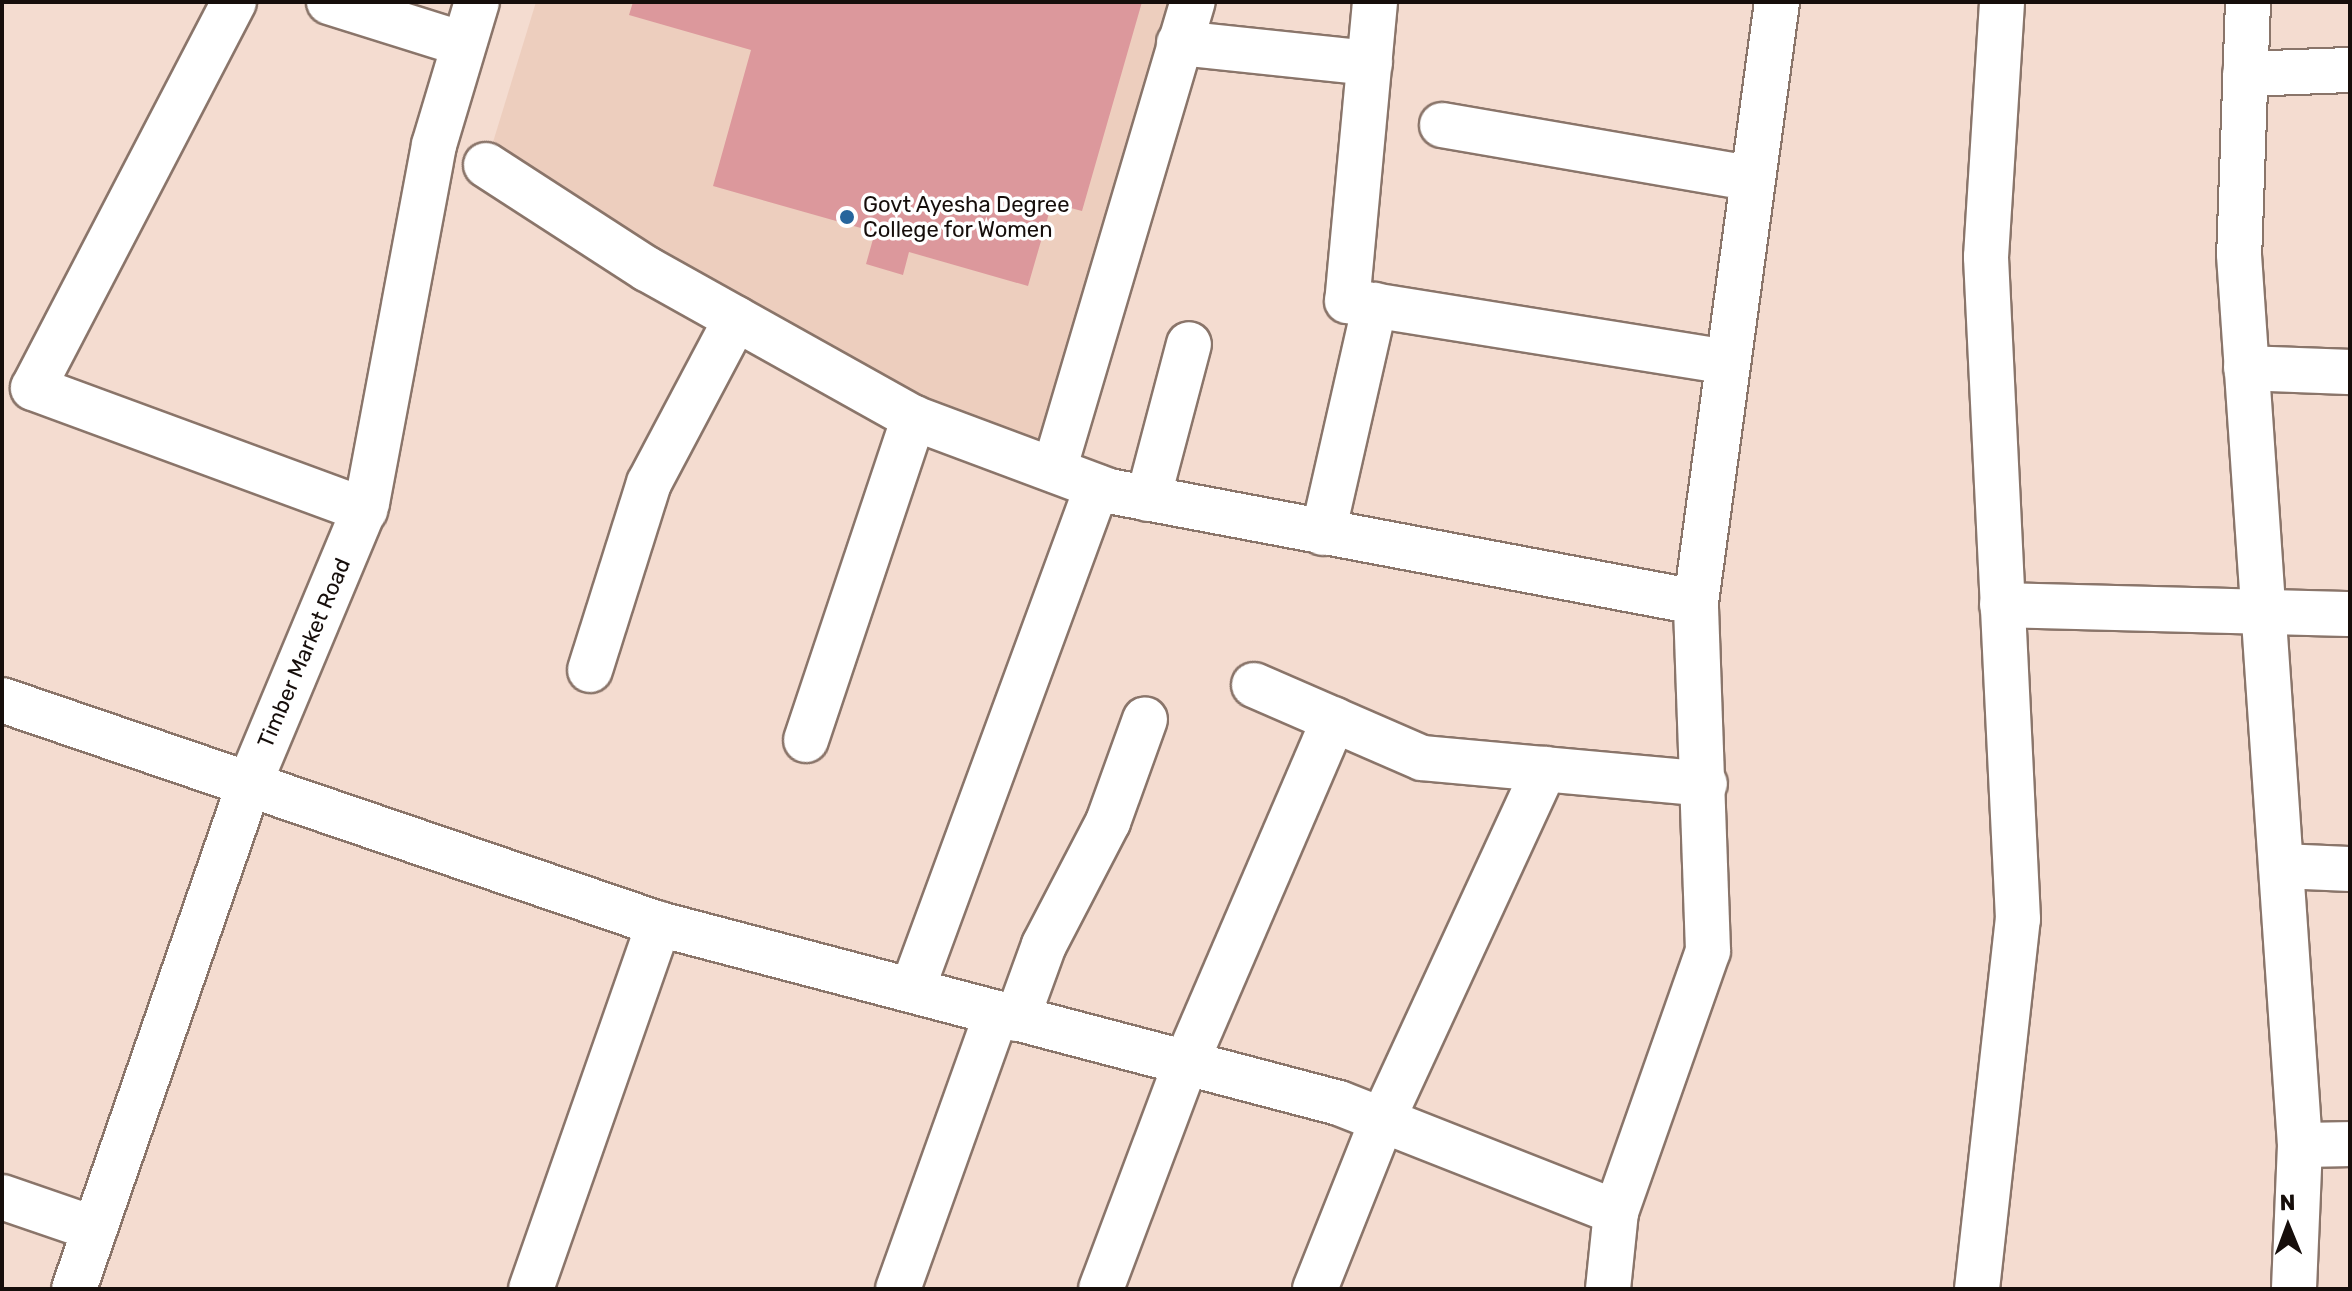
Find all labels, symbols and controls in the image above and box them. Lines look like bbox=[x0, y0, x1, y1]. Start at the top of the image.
place label: Govt Ayesha Degree College for Women bbox=[863, 191, 1070, 242]
marker: Govt Ayesha Degree College for Women bbox=[838, 208, 856, 226]
street label: Timber Market Road bbox=[252, 554, 356, 752]
north arrow bbox=[2248, 1187, 2328, 1267]
text: N bbox=[2279, 1189, 2296, 1216]

